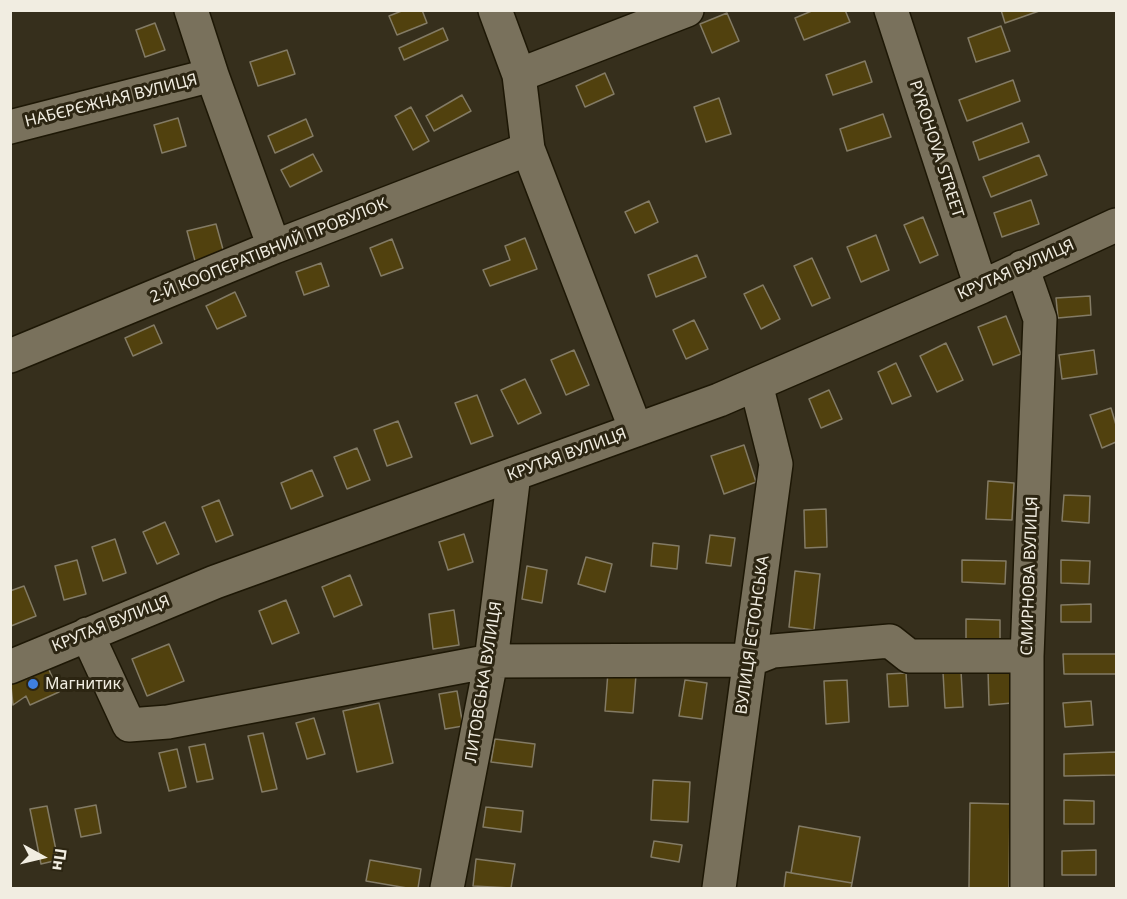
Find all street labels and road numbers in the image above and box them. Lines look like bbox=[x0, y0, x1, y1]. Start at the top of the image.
street label: НАБЄРЄЖНАЯ ВУЛИЦЯ bbox=[23, 70, 199, 132]
street label: PYROHOVA STREET bbox=[905, 78, 967, 220]
street label: 2-Й КООПЄРАТІВНИЙ ПРОВУЛОК bbox=[147, 194, 391, 308]
street label: КРУТАЯ ВУЛИЦЯ bbox=[955, 236, 1077, 304]
street label: КРУТАЯ ВУЛИЦЯ bbox=[505, 424, 629, 486]
street label: СМИРНОВА ВУЛИЦЯ bbox=[1018, 496, 1042, 656]
street label: ВУЛИЦЯ ЕСТОНСЬКА bbox=[732, 554, 774, 716]
street label: КРУТАЯ ВУЛИЦЯ bbox=[49, 592, 173, 656]
street label: ЛИТОВСЬКА ВУЛИЦЯ bbox=[462, 600, 506, 764]

